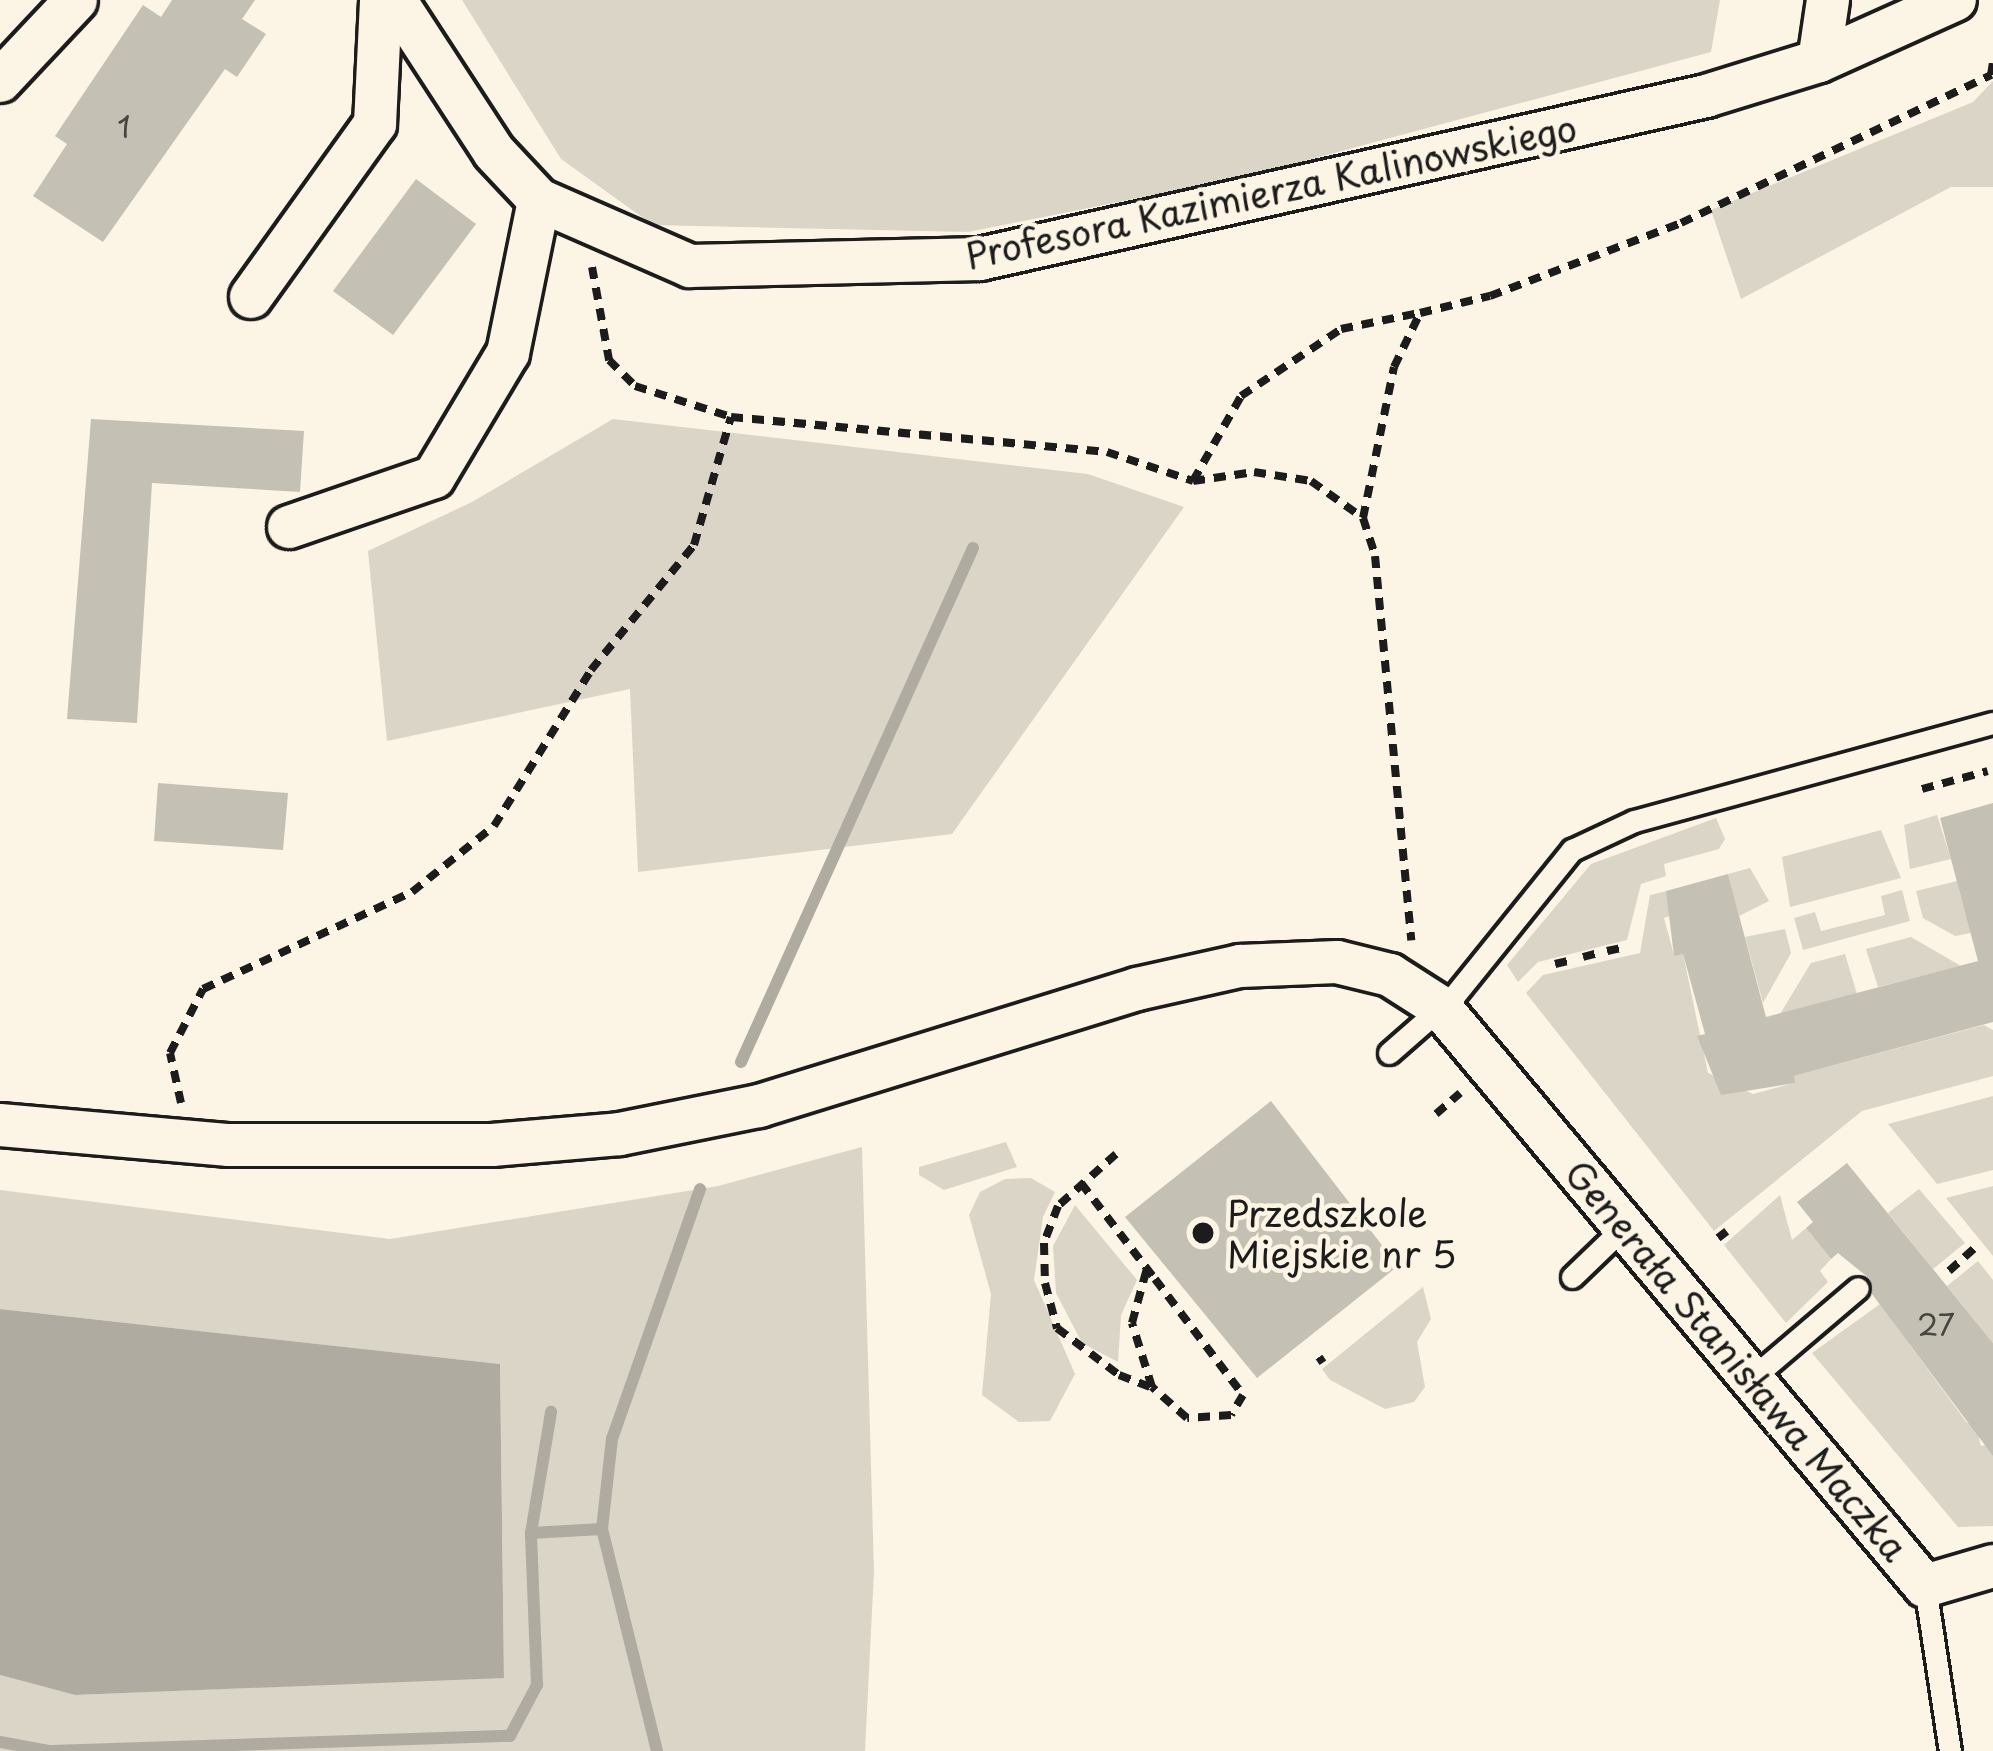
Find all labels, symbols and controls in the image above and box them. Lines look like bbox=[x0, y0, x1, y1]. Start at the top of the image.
street label: Profesora Kazimierza Kalinowskiego bbox=[961, 105, 1581, 277]
house number: 1 bbox=[117, 108, 131, 144]
street label: Generała Stanisława Maczka bbox=[1557, 1151, 1917, 1569]
place label: Przedszkole Miejskie nr 5 bbox=[1227, 1190, 1454, 1275]
marker: Przedszkole Miejskie nr 5 bbox=[1190, 1220, 1216, 1246]
house number: 27 bbox=[1917, 1306, 1955, 1342]

